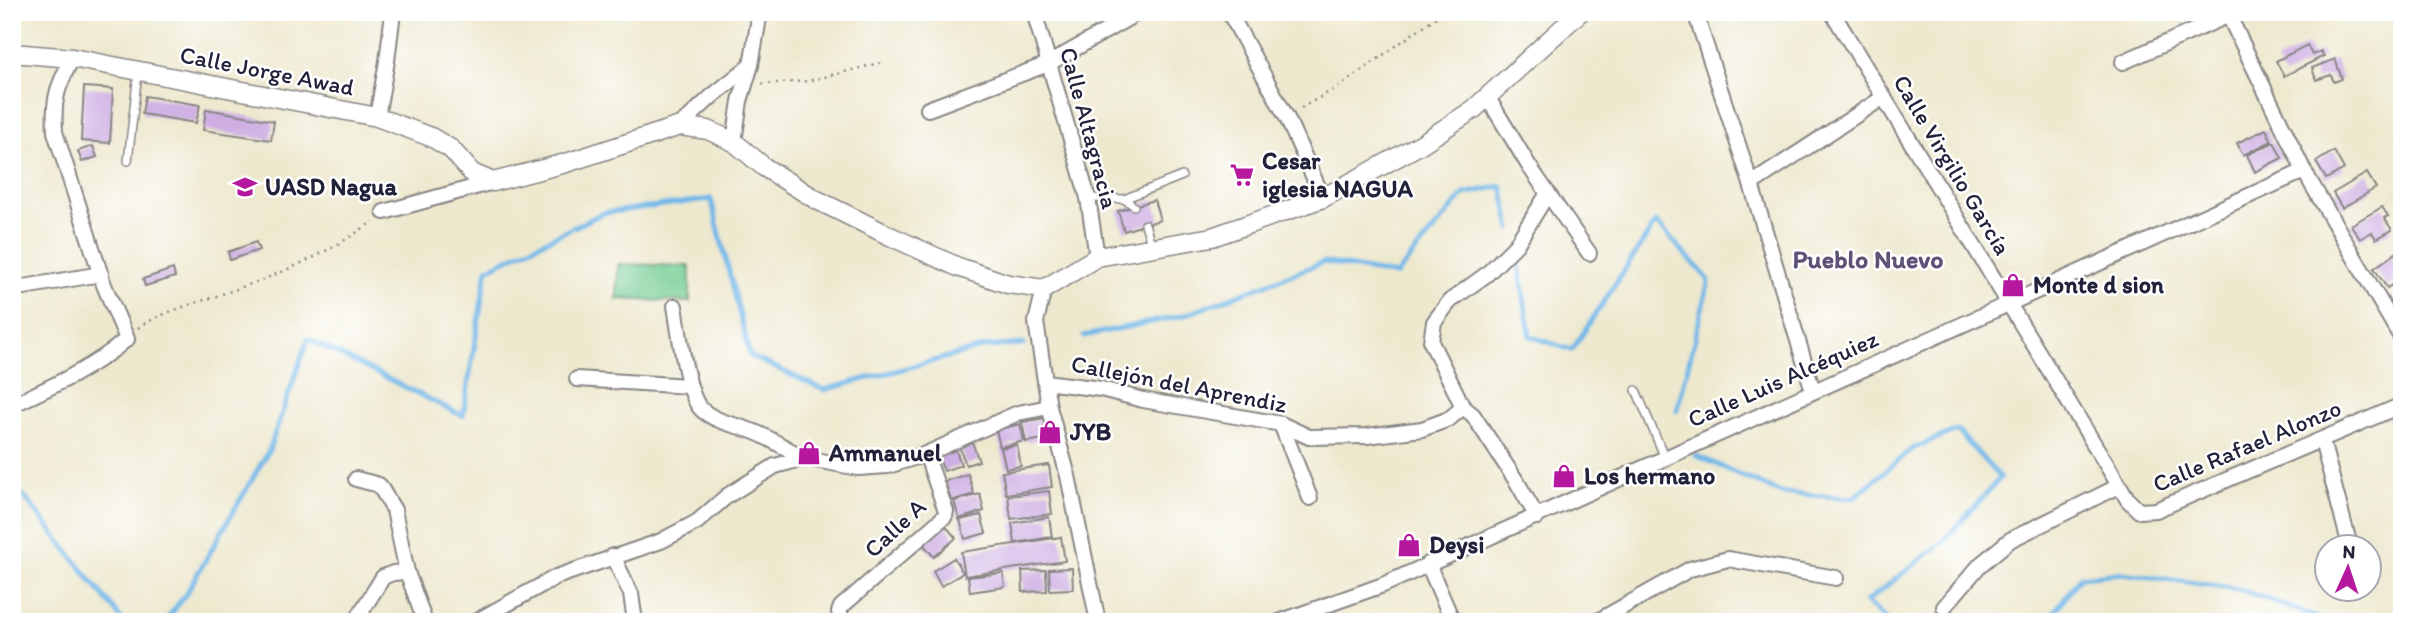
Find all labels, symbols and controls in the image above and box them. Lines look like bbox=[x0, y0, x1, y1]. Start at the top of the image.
street label: Calle Jorge Awad bbox=[178, 39, 357, 102]
street label: Calle Altagracia bbox=[1054, 44, 1125, 212]
street label: Calle Virgilio García bbox=[1887, 69, 2018, 260]
place label: Cesar iglesia NAGUA bbox=[1262, 146, 1413, 204]
supermarket icon: Cesar iglesia NAGUA bbox=[1228, 161, 1256, 189]
place label: UASD Nagua bbox=[265, 172, 397, 202]
school or university icon: UASD Nagua bbox=[231, 173, 259, 201]
district label: Pueblo Nuevo bbox=[1792, 243, 1944, 275]
place label: Monte d sion bbox=[2033, 270, 2164, 299]
shop icon: Monte d sion bbox=[1999, 271, 2027, 299]
street label: Calle Luis Alcéquiez bbox=[1683, 324, 1882, 433]
street label: Callejón del Aprendiz bbox=[1069, 348, 1290, 419]
street label: Calle Rafael Alonzo bbox=[2148, 393, 2345, 498]
place label: JYB bbox=[1069, 417, 1111, 446]
shop icon: JYB bbox=[1036, 418, 1064, 446]
place label: Ammanuel bbox=[828, 438, 942, 467]
shop icon: Ammanuel bbox=[795, 439, 823, 467]
place label: Los hermano bbox=[1584, 461, 1715, 490]
shop icon: Los hermano bbox=[1550, 462, 1578, 490]
street label: Calle A bbox=[858, 492, 931, 563]
place label: Deysi bbox=[1429, 530, 1484, 560]
shop icon: Deysi bbox=[1395, 531, 1423, 559]
north arrow bbox=[2312, 532, 2382, 602]
text: N bbox=[2342, 540, 2356, 563]

